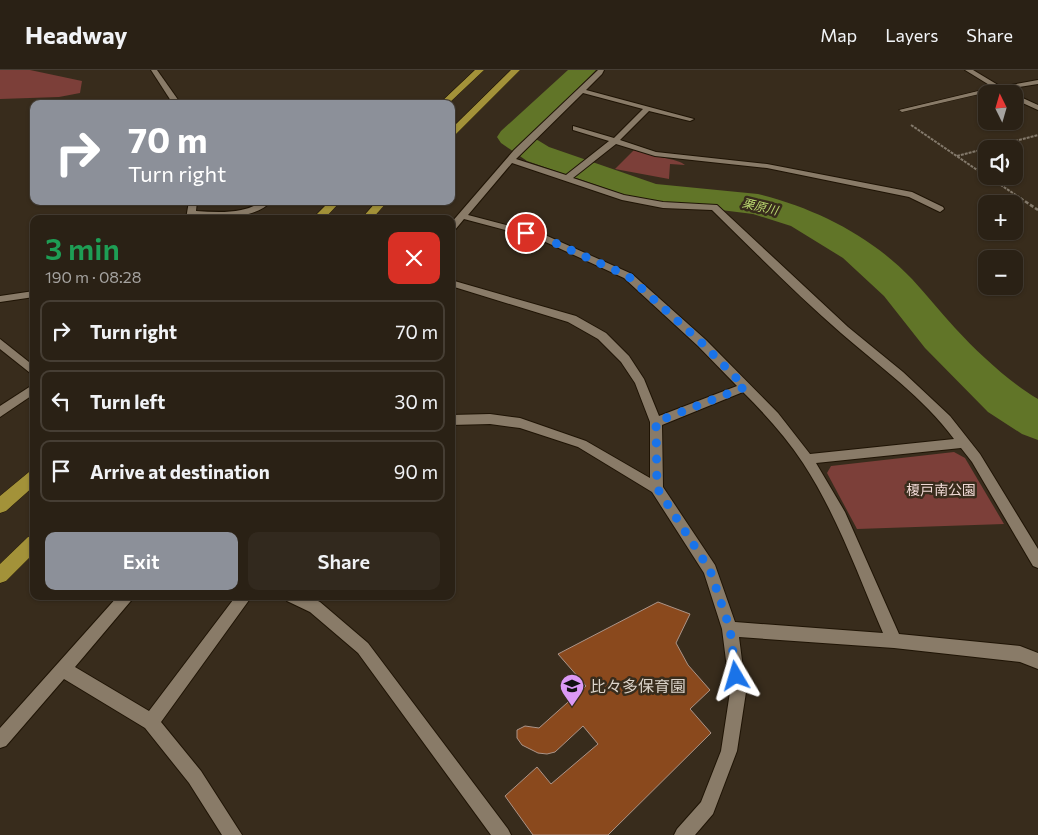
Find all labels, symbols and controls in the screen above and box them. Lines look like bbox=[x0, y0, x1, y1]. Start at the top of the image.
text: Headway bbox=[25, 20, 128, 49]
text: Map bbox=[820, 24, 857, 46]
text: Layers bbox=[885, 24, 938, 46]
text: Share bbox=[966, 24, 1013, 46]
north arrow bbox=[978, 85, 1022, 130]
map controls bbox=[978, 85, 1023, 295]
text: 70 m bbox=[128, 117, 208, 160]
icon: right bbox=[45, 120, 110, 185]
button: sound bbox=[978, 140, 1023, 185]
text: Turn right bbox=[128, 160, 226, 187]
water label: 栗原川 bbox=[741, 195, 781, 217]
button: + bbox=[978, 195, 1023, 240]
pin bbox=[505, 212, 547, 254]
icon: arrive bbox=[512, 219, 540, 247]
text: 3 min bbox=[45, 229, 120, 266]
button: close bbox=[388, 232, 440, 284]
button: − bbox=[978, 250, 1023, 295]
text: 190 m · 08:28 bbox=[45, 267, 141, 286]
icon: right bbox=[47, 317, 75, 345]
text: Turn right bbox=[90, 320, 177, 343]
text: 70 m bbox=[395, 320, 438, 343]
icon: left bbox=[47, 387, 75, 415]
text: Turn left bbox=[90, 390, 165, 413]
text: 30 m bbox=[395, 390, 438, 413]
icon: arrive bbox=[47, 457, 75, 485]
text: Arrive at destination bbox=[90, 460, 270, 483]
text: 90 m bbox=[394, 460, 438, 483]
park label: 榎戸南公園 bbox=[906, 481, 976, 498]
button: Exit bbox=[45, 532, 238, 590]
button: Share bbox=[248, 532, 440, 590]
position arrow bbox=[709, 649, 761, 701]
school or university icon: 比々多保育園 bbox=[559, 673, 585, 707]
place label: 比々多保育園 bbox=[590, 676, 686, 695]

